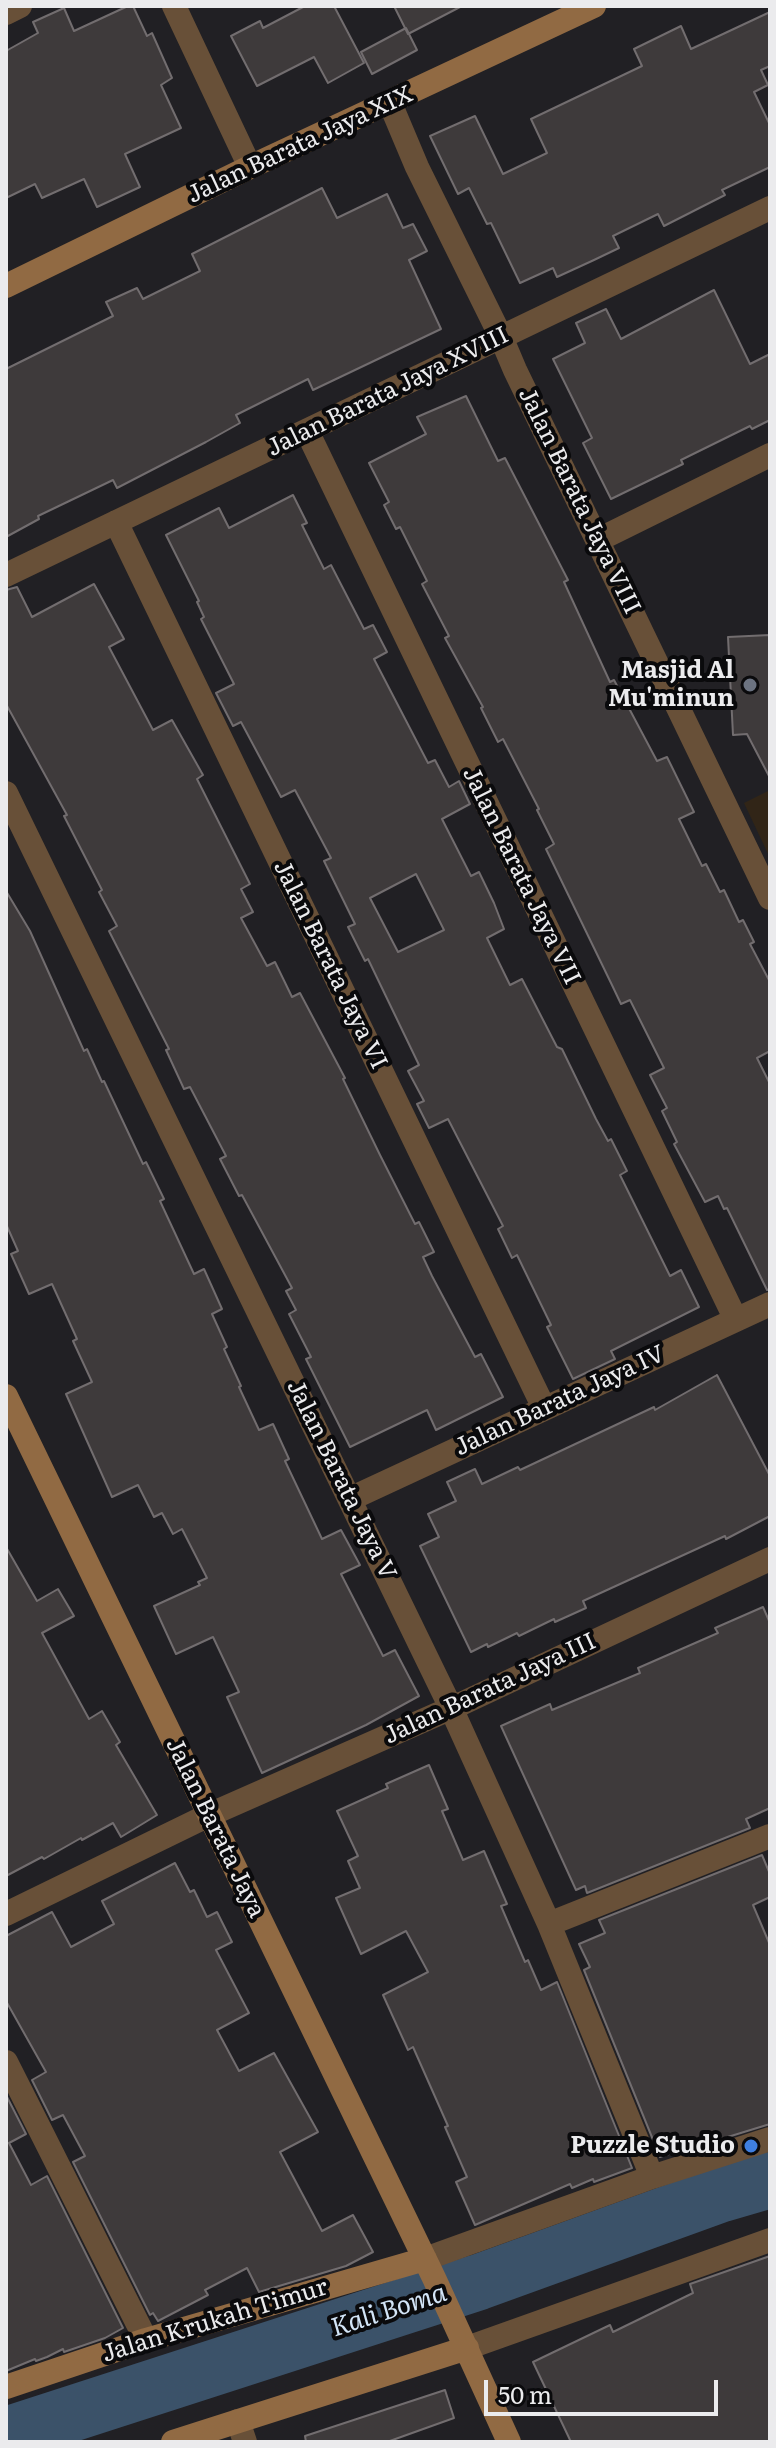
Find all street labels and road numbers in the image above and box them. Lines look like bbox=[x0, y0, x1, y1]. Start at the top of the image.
street label: Jalan Barata Jaya XIX bbox=[183, 80, 417, 210]
street label: Jalan Barata Jaya XVIII bbox=[262, 321, 514, 463]
street label: Jalan Barata Jaya VIII bbox=[512, 383, 646, 619]
street label: Jalan Barata Jaya VII bbox=[456, 762, 586, 990]
street label: Jalan Barata Jaya VI bbox=[267, 856, 393, 1074]
street label: Jalan Barata Jaya IV bbox=[450, 1340, 670, 1462]
street label: Jalan Barata Jaya V bbox=[280, 1375, 402, 1585]
street label: Jalan Barata Jaya III bbox=[379, 1627, 601, 1751]
street label: Jalan Barata Jaya bbox=[159, 1733, 271, 1923]
street label: Jalan Krukah Timur bbox=[99, 2273, 331, 2369]

